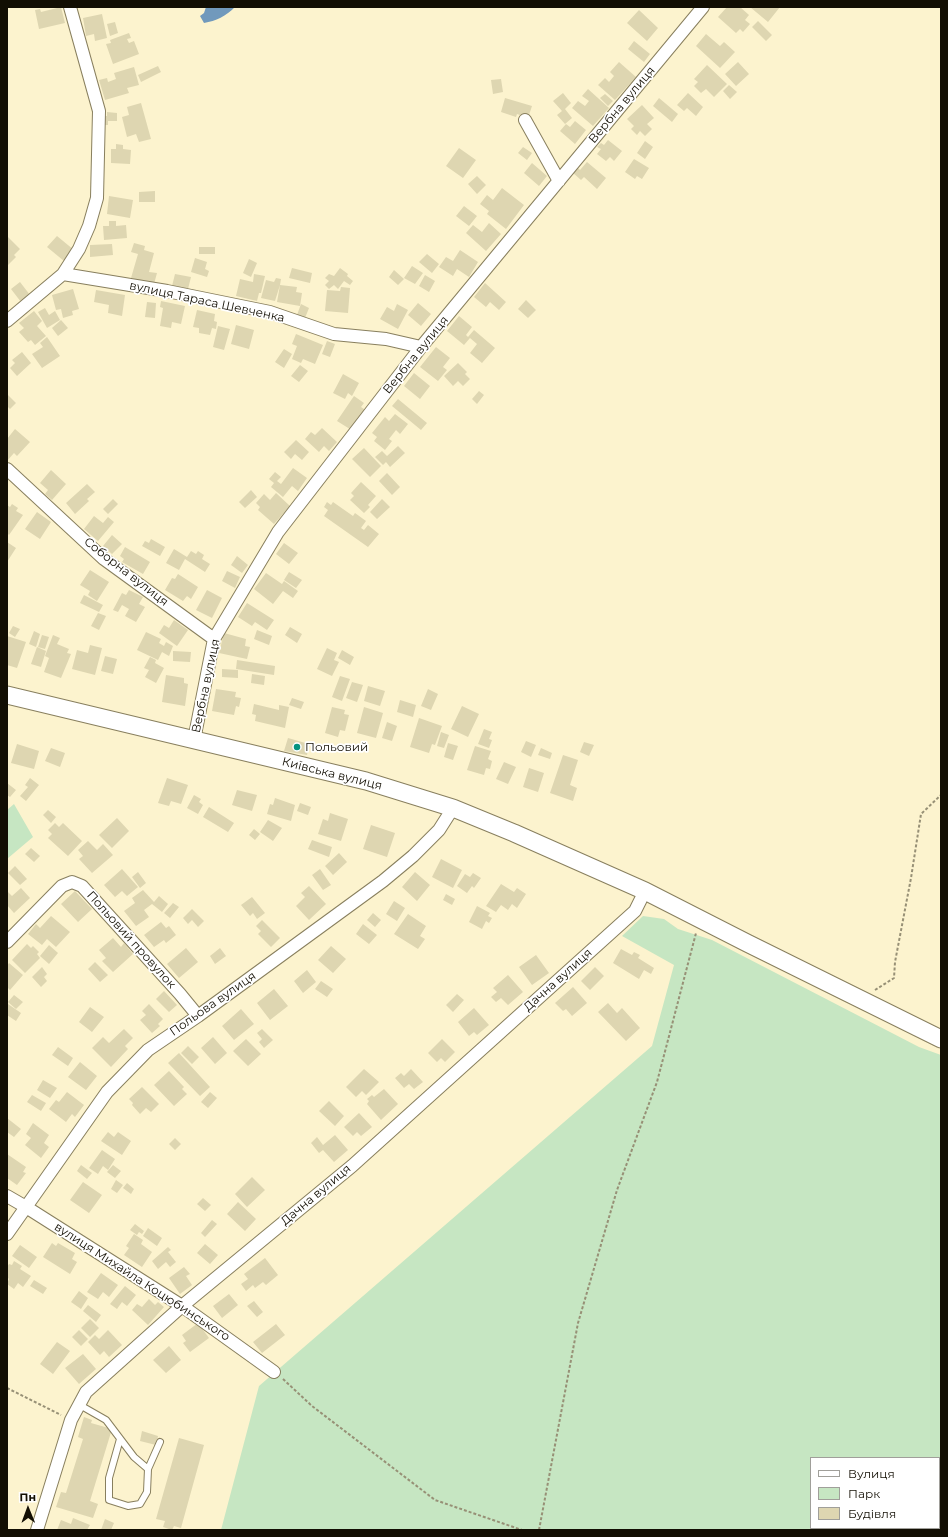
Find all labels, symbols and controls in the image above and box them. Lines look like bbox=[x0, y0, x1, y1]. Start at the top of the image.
street label: Вербна вулиця bbox=[586, 64, 658, 146]
street label: вулиця Тараса Шевченка bbox=[128, 278, 286, 326]
street label: Вербна вулиця bbox=[380, 313, 452, 397]
street label: Соборна вулиця bbox=[81, 535, 171, 609]
street label: Вербна вулиця bbox=[189, 638, 223, 734]
place label: Польовий bbox=[305, 740, 368, 754]
marker: Польовий bbox=[292, 742, 302, 752]
street label: Київська вулиця bbox=[280, 755, 384, 793]
street label: Польовий провулок bbox=[83, 888, 179, 992]
street label: Дачна вулиця bbox=[521, 946, 595, 1014]
street label: Польова вулиця bbox=[167, 969, 259, 1039]
street label: Дачна вулиця bbox=[278, 1162, 354, 1228]
street label: вулиця Михайла Коцюбинського bbox=[51, 1220, 233, 1344]
legend bbox=[810, 1457, 940, 1529]
text: Вулиця bbox=[848, 1466, 895, 1481]
text: Парк bbox=[848, 1486, 880, 1501]
north arrow bbox=[8, 1489, 48, 1529]
text: Пн bbox=[19, 1490, 36, 1504]
text: Будівля bbox=[848, 1506, 896, 1521]

